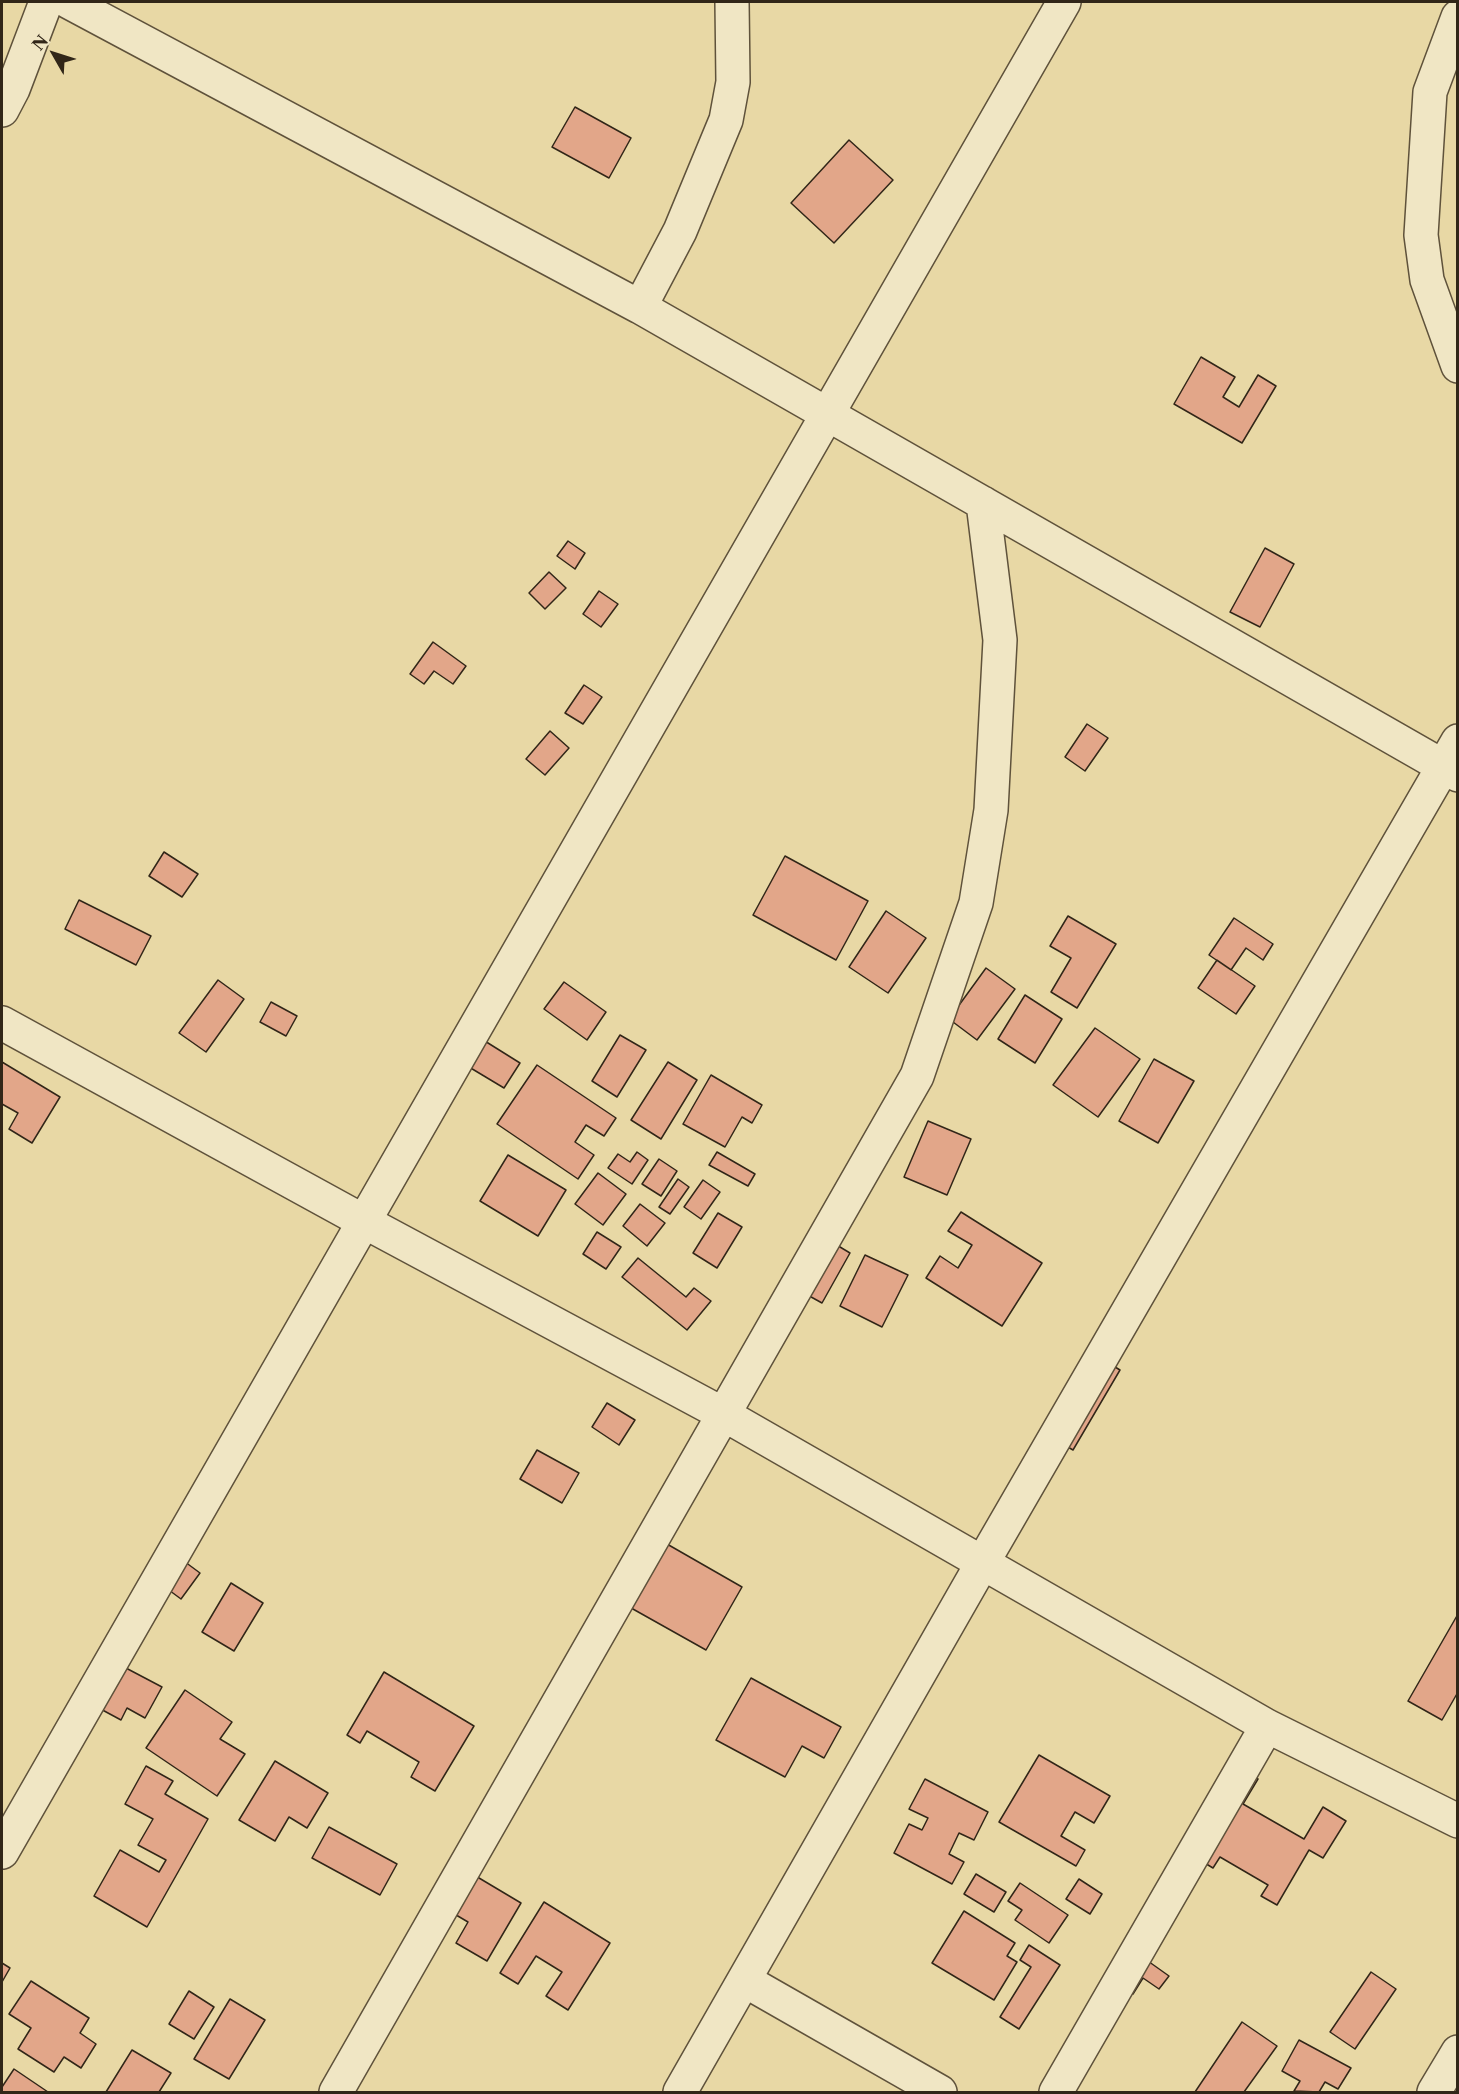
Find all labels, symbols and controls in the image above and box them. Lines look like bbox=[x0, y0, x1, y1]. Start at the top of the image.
north arrow bbox=[24, 24, 84, 84]
text: N bbox=[28, 31, 52, 54]

